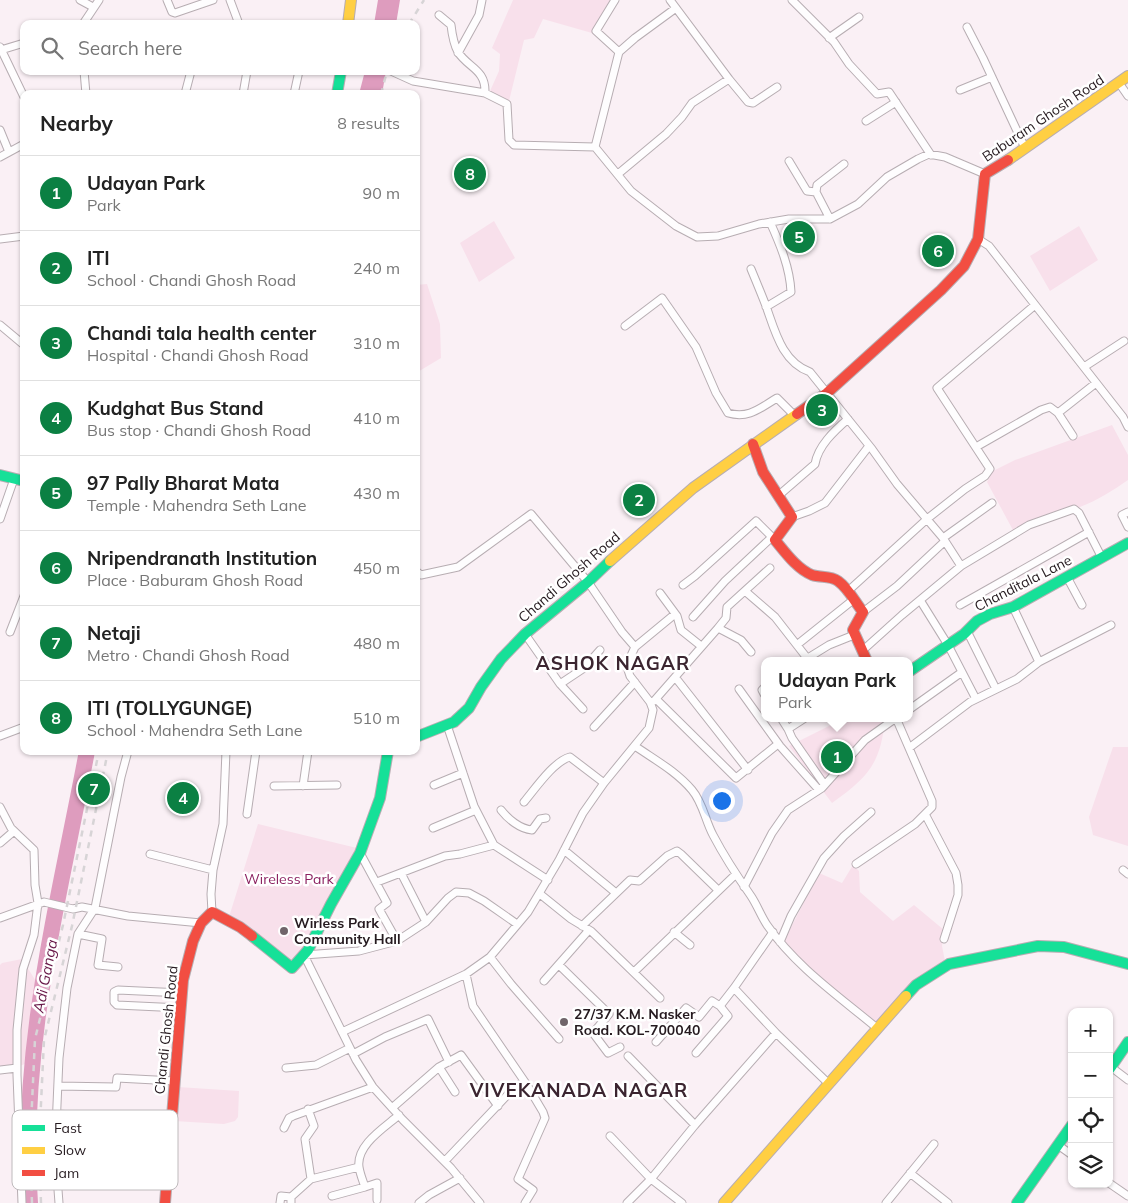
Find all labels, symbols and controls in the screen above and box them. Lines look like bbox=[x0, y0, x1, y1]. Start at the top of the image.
search box bbox=[20, 20, 420, 75]
icon: search bbox=[38, 34, 66, 62]
text: Search here bbox=[78, 36, 182, 60]
street label: Baburam Ghosh Road bbox=[979, 70, 1107, 166]
text: Nearby bbox=[40, 110, 113, 136]
text: 8 results bbox=[337, 113, 400, 133]
pin: 8 bbox=[454, 155, 486, 193]
text: Udayan Park bbox=[87, 171, 205, 195]
text: 1 bbox=[51, 183, 61, 203]
text: 90 m bbox=[363, 183, 400, 203]
text: Park bbox=[87, 195, 121, 215]
pin: 5 bbox=[783, 218, 815, 256]
pin: 6 bbox=[922, 232, 954, 270]
text: ITI bbox=[87, 246, 110, 270]
text: 2 bbox=[51, 258, 61, 278]
text: 240 m bbox=[353, 258, 400, 278]
text: School · Chandi Ghosh Road bbox=[87, 270, 296, 290]
text: Chandi tala health center bbox=[87, 321, 316, 345]
text: 3 bbox=[51, 333, 61, 353]
text: 310 m bbox=[353, 333, 400, 353]
text: Hospital · Chandi Ghosh Road bbox=[87, 345, 309, 365]
pin: 3 bbox=[806, 391, 838, 429]
text: Kudghat Bus Stand bbox=[87, 396, 264, 420]
text: 4 bbox=[51, 408, 61, 428]
text: 410 m bbox=[353, 408, 400, 428]
text: Bus stop · Chandi Ghosh Road bbox=[87, 420, 311, 440]
text: 97 Pally Bharat Mata bbox=[87, 471, 280, 495]
pin: 2 bbox=[623, 481, 655, 519]
text: 5 bbox=[51, 483, 61, 503]
text: 430 m bbox=[353, 483, 400, 503]
text: Temple · Mahendra Seth Lane bbox=[87, 495, 306, 515]
street label: Chandi Ghosh Road bbox=[514, 528, 624, 626]
text: Nripendranath Institution bbox=[87, 546, 317, 570]
street label: Chanditala Lane bbox=[971, 551, 1075, 615]
text: 6 bbox=[51, 558, 61, 578]
text: 450 m bbox=[353, 558, 400, 578]
text: Place · Baburam Ghosh Road bbox=[87, 570, 303, 590]
text: Netaji bbox=[87, 621, 141, 645]
text: 7 bbox=[51, 633, 61, 653]
text: 480 m bbox=[353, 633, 400, 653]
text: Metro · Chandi Ghosh Road bbox=[87, 645, 290, 665]
district label: ASHOK NAGAR bbox=[536, 651, 690, 675]
popup bbox=[761, 657, 913, 722]
text: Udayan Park bbox=[778, 668, 896, 692]
text: Park bbox=[778, 692, 812, 712]
text: ITI (TOLLYGUNGE) bbox=[87, 696, 253, 720]
text: 8 bbox=[51, 708, 61, 728]
text: 510 m bbox=[353, 708, 400, 728]
text: School · Mahendra Seth Lane bbox=[87, 720, 303, 740]
pin: 1 bbox=[821, 738, 853, 776]
pin: 7 bbox=[78, 770, 110, 808]
pin: 4 bbox=[167, 779, 199, 817]
your location bbox=[709, 788, 735, 814]
park label: Wireless Park bbox=[244, 870, 335, 888]
place label: Wirless Park Community Hall bbox=[294, 914, 401, 948]
marker: Wirless Park Community Hall bbox=[278, 925, 290, 937]
water label: Adi Ganga bbox=[28, 938, 61, 1015]
street label: Chandi Ghosh Road bbox=[150, 965, 182, 1095]
place label: 27/37 K.M. Nasker Road. KOL-700040 bbox=[574, 1005, 700, 1039]
map controls bbox=[1068, 1008, 1113, 1188]
button: + bbox=[1068, 1008, 1113, 1053]
marker: 27/37 K.M. Nasker Road. KOL-700040 bbox=[558, 1016, 570, 1028]
button: − bbox=[1068, 1053, 1113, 1098]
district label: VIVEKANADA NAGAR bbox=[469, 1078, 688, 1102]
button: locate bbox=[1068, 1098, 1113, 1143]
legend bbox=[12, 1110, 178, 1190]
text: Fast bbox=[54, 1119, 82, 1137]
text: Slow bbox=[54, 1141, 86, 1159]
button: layers bbox=[1068, 1143, 1113, 1188]
text: Jam bbox=[54, 1164, 79, 1182]

